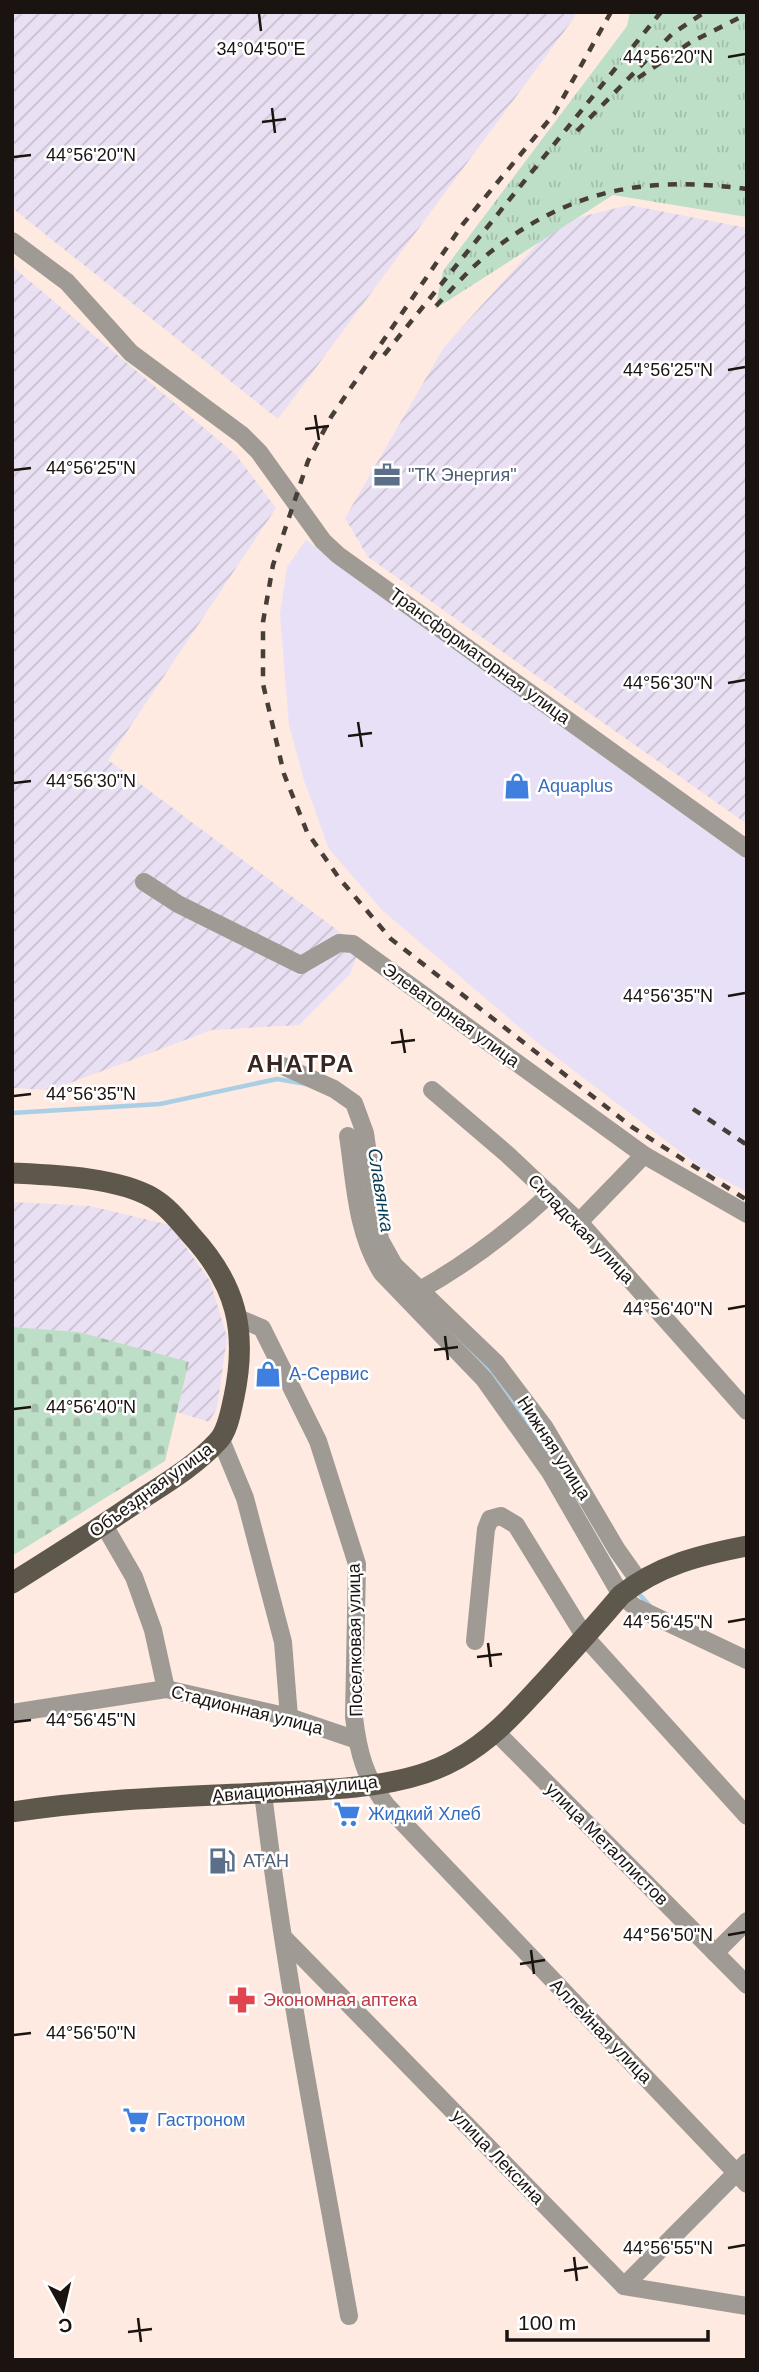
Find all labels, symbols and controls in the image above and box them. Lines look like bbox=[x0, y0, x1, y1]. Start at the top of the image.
text: 34°04'50"E bbox=[216, 39, 306, 59]
text: 44°56'20"N bbox=[623, 47, 713, 67]
text: 44°56'20"N bbox=[46, 145, 136, 165]
text: 44°56'25"N bbox=[623, 360, 713, 380]
text: 44°56'25"N bbox=[46, 458, 136, 478]
office icon: "ТК Энергия" bbox=[372, 460, 402, 490]
place label: "ТК Энергия" bbox=[408, 465, 517, 485]
street label: Трансформаторная улица bbox=[386, 584, 575, 729]
text: 44°56'30"N bbox=[623, 673, 713, 693]
text: 44°56'30"N bbox=[46, 771, 136, 791]
shop icon: Aquaplus bbox=[502, 771, 532, 801]
place label: Aquaplus bbox=[538, 776, 613, 796]
street label: Элеваторная улица bbox=[379, 959, 524, 1072]
text: 44°56'35"N bbox=[623, 986, 713, 1006]
district label: АНАТРА bbox=[247, 1050, 355, 1077]
text: 44°56'35"N bbox=[46, 1084, 136, 1104]
water label: Славянка bbox=[364, 1147, 398, 1233]
street label: Складская улица bbox=[524, 1170, 639, 1288]
text: 44°56'40"N bbox=[623, 1299, 713, 1319]
shop icon: А-Сервис bbox=[253, 1359, 283, 1389]
place label: А-Сервис bbox=[289, 1364, 369, 1384]
street label: Нижняя улица bbox=[513, 1393, 595, 1504]
text: 44°56'40"N bbox=[46, 1397, 136, 1417]
street label: Объездная улица bbox=[86, 1438, 217, 1541]
street label: Поселковая улица bbox=[344, 1562, 366, 1717]
text: 44°56'45"N bbox=[623, 1612, 713, 1632]
street label: Стадионная улица bbox=[169, 1681, 326, 1739]
text: 44°56'45"N bbox=[46, 1710, 136, 1730]
street label: Авиационная улица bbox=[211, 1772, 380, 1806]
street label: улица Металлистов bbox=[542, 1779, 672, 1909]
supermarket icon: Жидкий Хлеб bbox=[332, 1799, 362, 1829]
place label: Жидкий Хлеб bbox=[368, 1804, 481, 1824]
fuel station icon: АТАН bbox=[207, 1846, 237, 1876]
place label: АТАН bbox=[243, 1851, 289, 1871]
text: 44°56'50"N bbox=[623, 1925, 713, 1945]
street label: Аллейная улица bbox=[546, 1975, 657, 2088]
pharmacy icon: Экономная аптека bbox=[227, 1985, 257, 2015]
place label: Экономная аптека bbox=[263, 1990, 418, 2010]
text: 44°56'50"N bbox=[46, 2023, 136, 2043]
supermarket icon: Гастроном bbox=[121, 2105, 151, 2135]
street label: улица Лексина bbox=[448, 2106, 549, 2209]
place label: Гастроном bbox=[157, 2110, 245, 2130]
text: 44°56'55"N bbox=[623, 2238, 713, 2258]
north arrow bbox=[28, 2274, 98, 2344]
scale bar bbox=[507, 2298, 708, 2342]
text: 100 m bbox=[518, 2311, 576, 2334]
text: С bbox=[57, 2314, 74, 2337]

